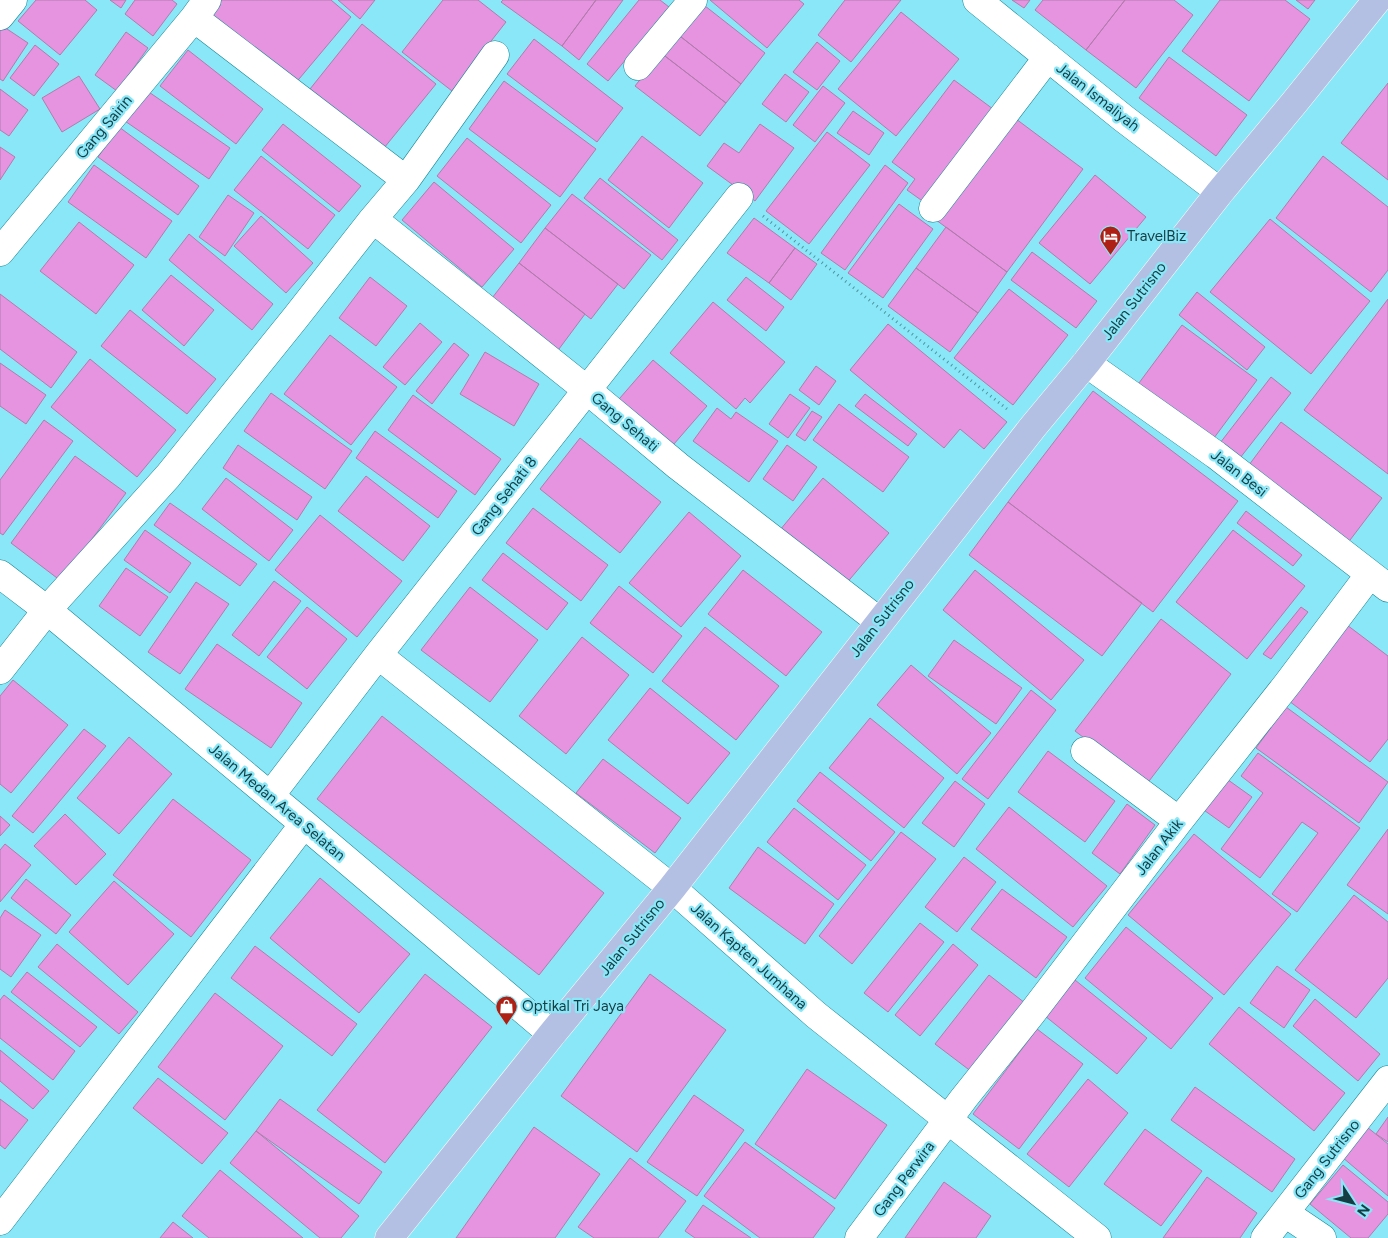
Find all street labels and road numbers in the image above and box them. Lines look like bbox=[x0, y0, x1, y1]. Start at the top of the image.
street label: Jalan Ismaliyah bbox=[1053, 59, 1143, 135]
street label: Gang Sairin bbox=[72, 92, 136, 162]
street label: Jalan Sutrisno bbox=[1098, 258, 1170, 344]
street label: Gang Sehati bbox=[588, 389, 662, 455]
street label: Jalan Besi bbox=[1207, 446, 1271, 500]
street label: Gang Sehati 8 bbox=[468, 453, 540, 539]
street label: Jalan Sutrisno bbox=[846, 575, 918, 661]
street label: Jalan Medan Area Selatan bbox=[205, 740, 349, 864]
street label: Jalan Akik bbox=[1131, 815, 1187, 879]
street label: Jalan Sutrisno bbox=[595, 894, 669, 979]
street label: Jalan Kapten Jumhana bbox=[687, 899, 811, 1013]
street label: Gang Sutrisno bbox=[1290, 1115, 1364, 1202]
street label: Gang Perwira bbox=[870, 1138, 938, 1220]

